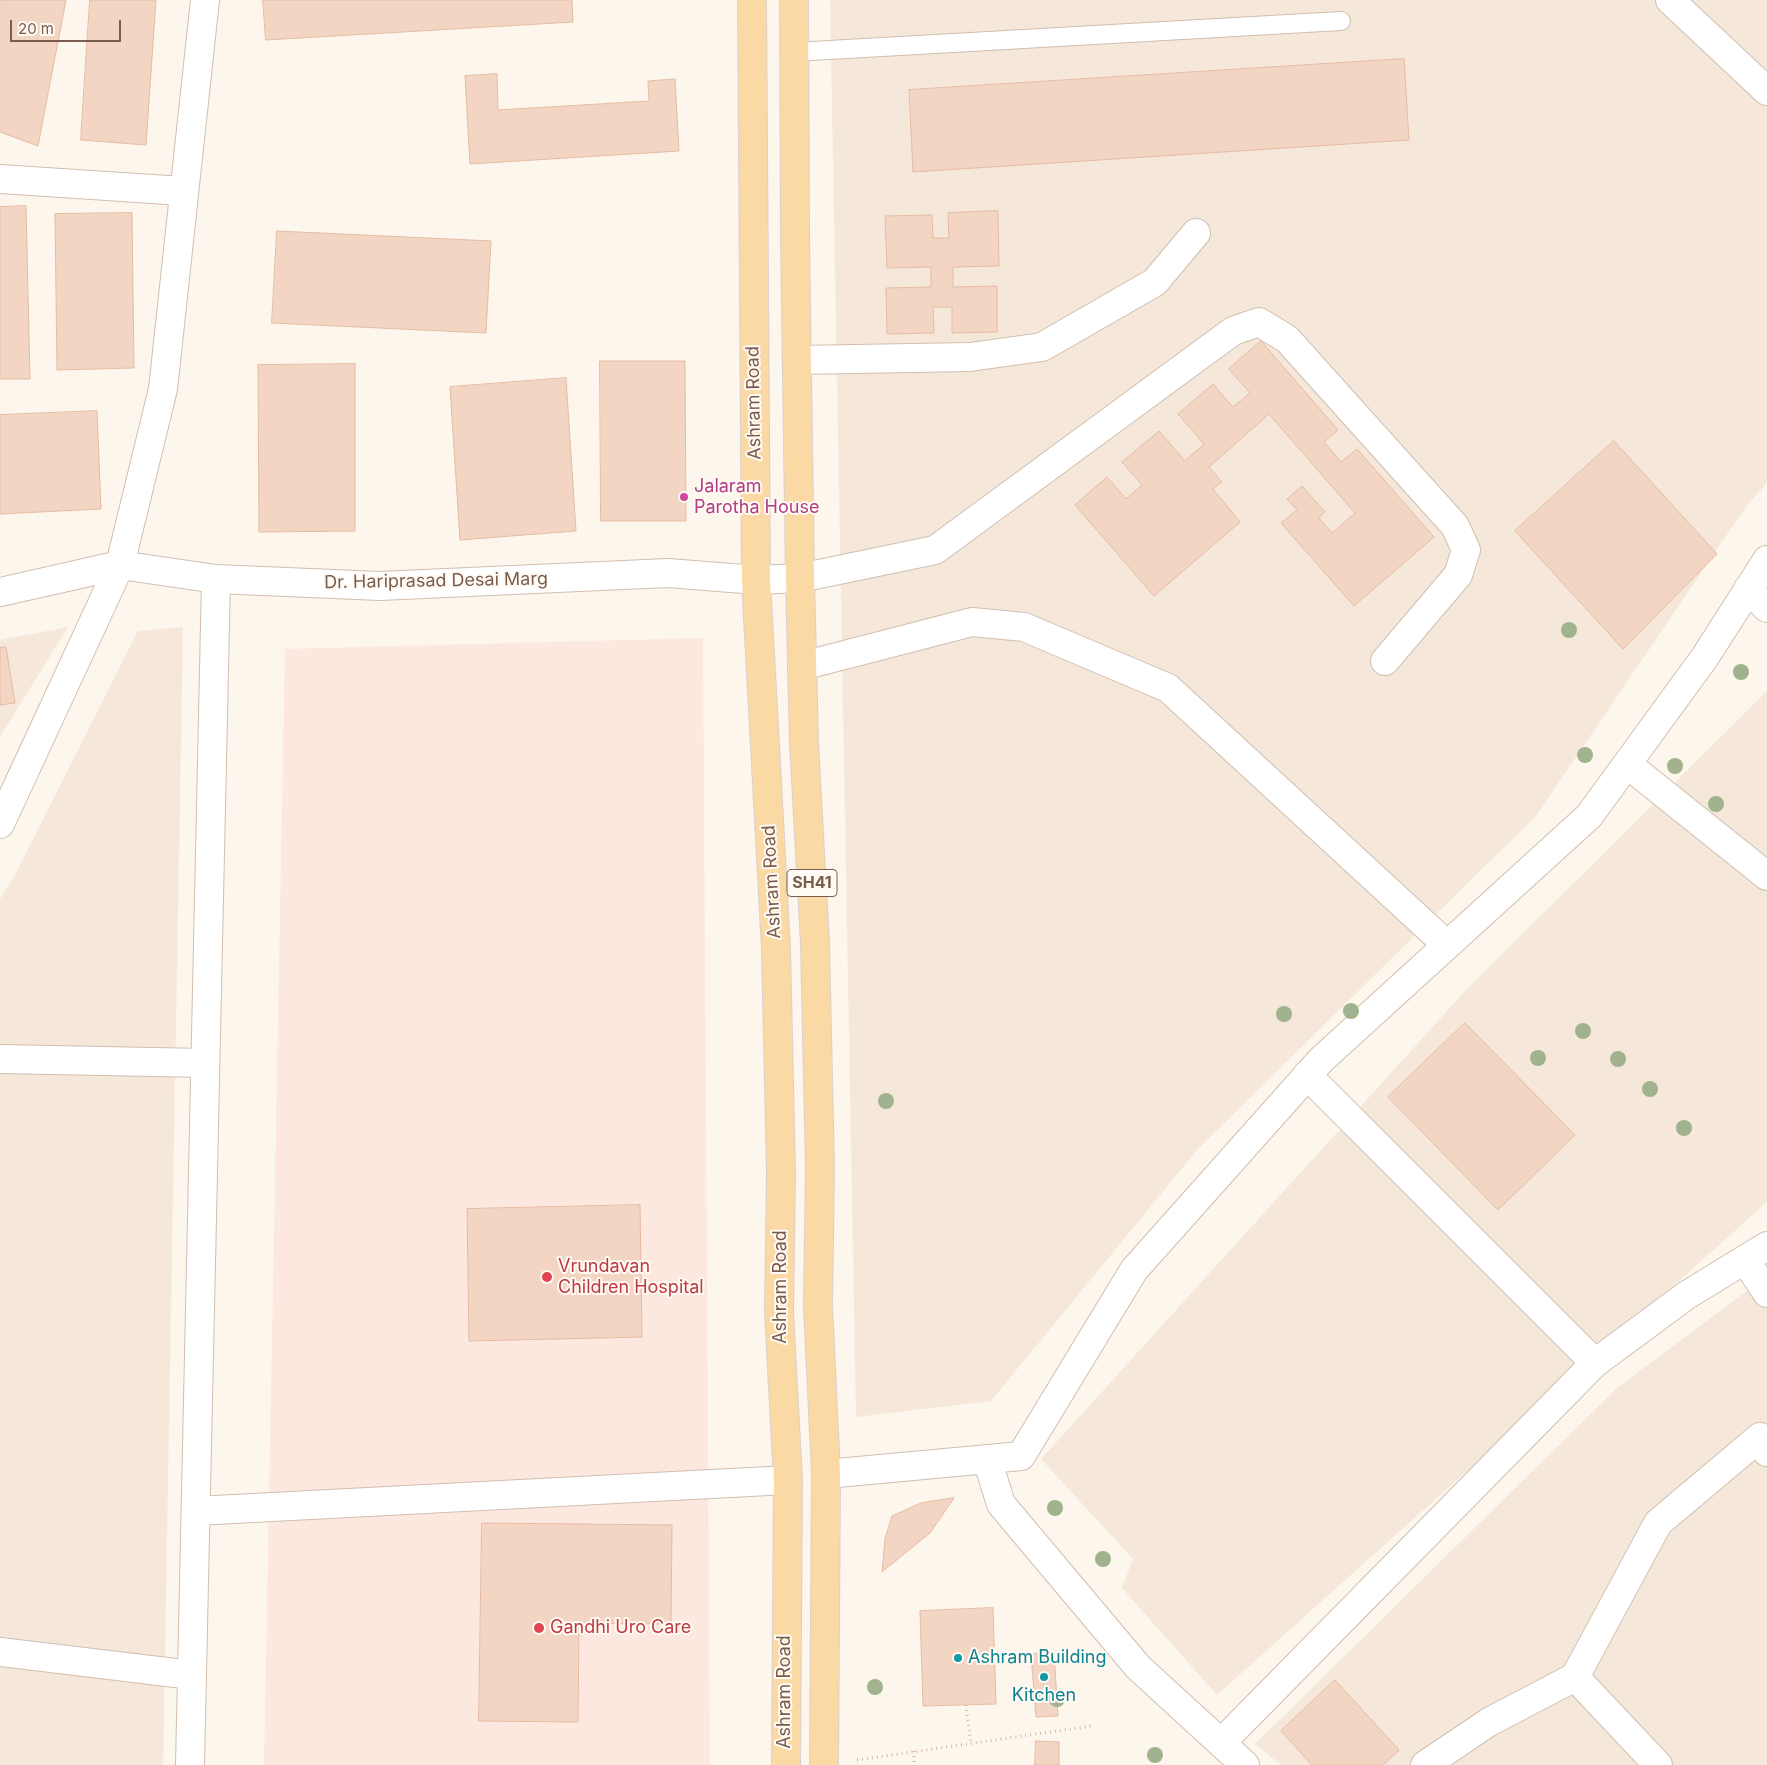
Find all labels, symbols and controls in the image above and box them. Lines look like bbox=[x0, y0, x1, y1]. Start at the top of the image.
scale bar bbox=[12, 10, 124, 42]
text: 20 m bbox=[18, 19, 54, 38]
street label: Ashram Road bbox=[742, 346, 766, 460]
place label: Jalaram Parotha House bbox=[694, 476, 819, 518]
marker: Jalaram Parotha House bbox=[678, 491, 690, 503]
street label: Dr. Hariprasad Desai Marg bbox=[324, 568, 548, 594]
street label: Ashram Road bbox=[758, 825, 786, 939]
road number: SH41 bbox=[787, 870, 837, 896]
street label: Ashram Road bbox=[770, 1230, 792, 1344]
place label: Vrundavan Children Hospital bbox=[558, 1256, 704, 1298]
marker: Vrundavan Children Hospital bbox=[540, 1270, 554, 1284]
place label: Gandhi Uro Care bbox=[550, 1617, 691, 1639]
marker: Gandhi Uro Care bbox=[532, 1621, 546, 1635]
street label: Ashram Road bbox=[774, 1635, 796, 1749]
place label: Ashram Building bbox=[968, 1647, 1106, 1669]
marker: Ashram Building bbox=[952, 1652, 964, 1664]
marker: Kitchen bbox=[1038, 1671, 1050, 1683]
place label: Kitchen bbox=[1012, 1685, 1076, 1707]

